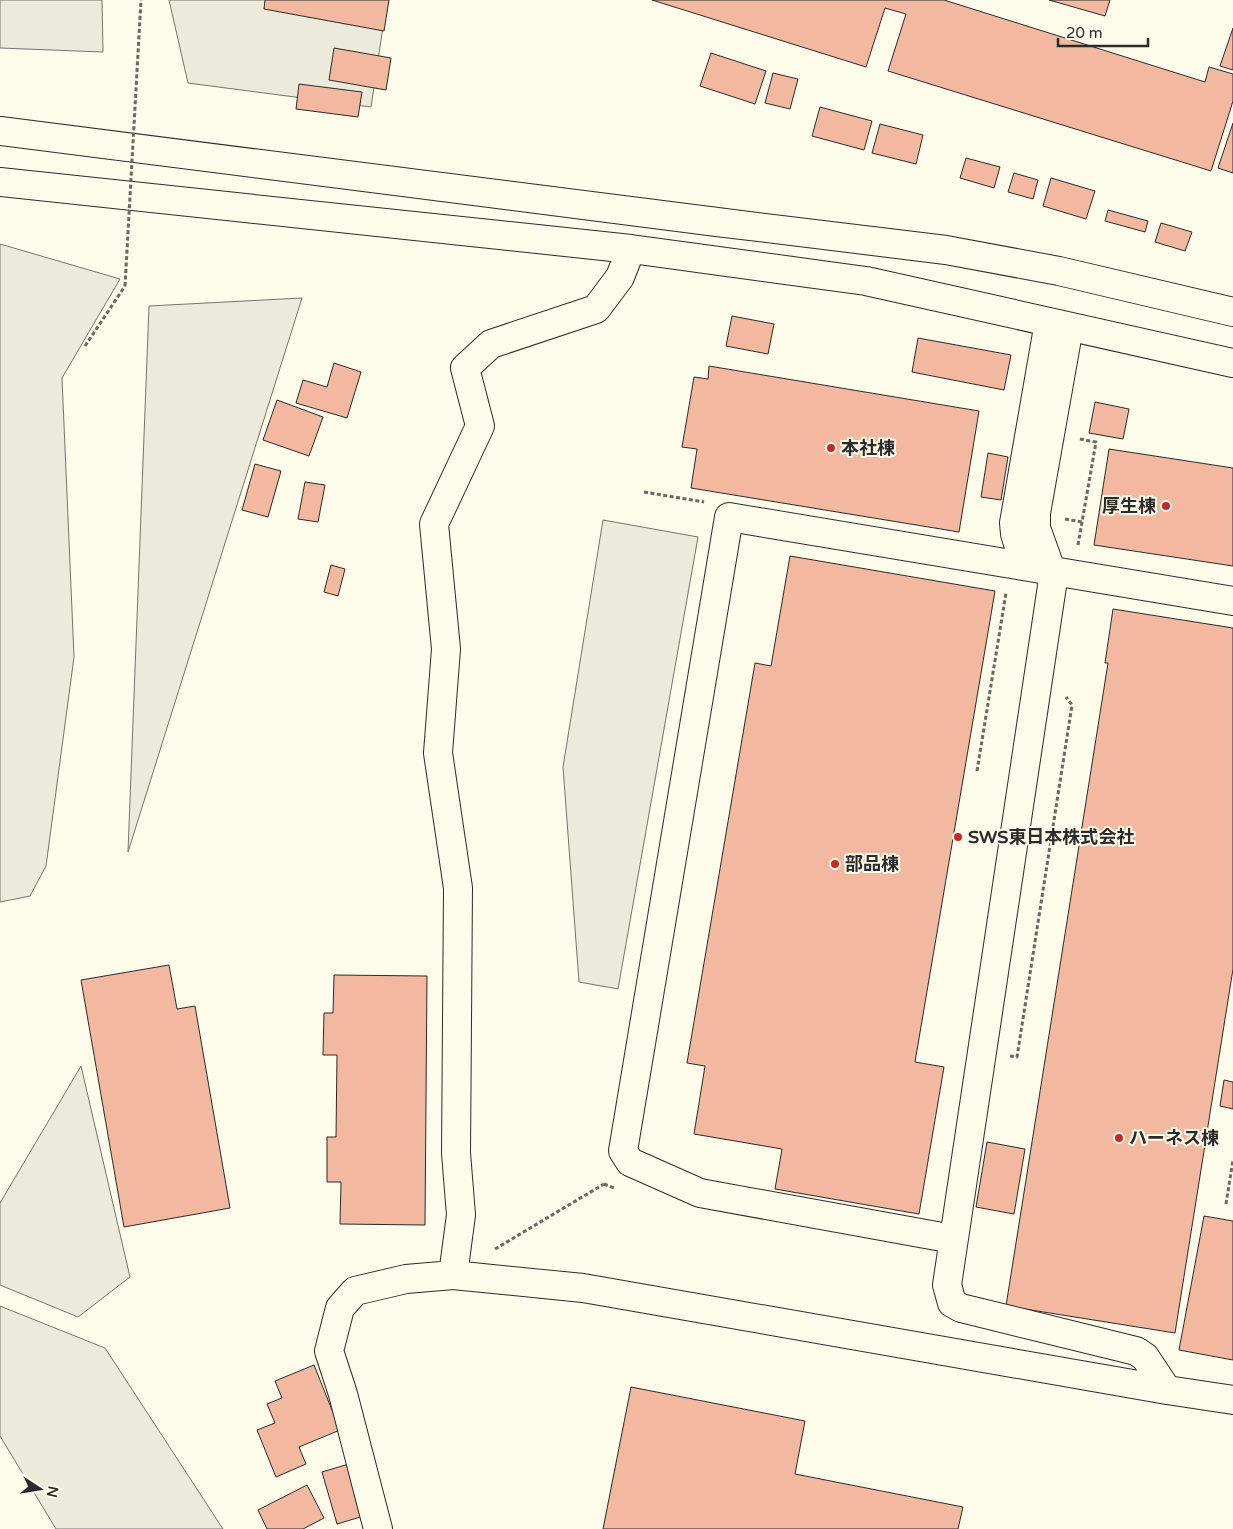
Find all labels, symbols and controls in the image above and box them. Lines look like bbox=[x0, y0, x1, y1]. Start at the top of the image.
scale bar bbox=[1058, 15, 1148, 47]
text: 20 m bbox=[1066, 24, 1103, 42]
place label: 本社棟 bbox=[841, 437, 895, 459]
marker: 本社棟 bbox=[825, 442, 837, 454]
place label: 厚生棟 bbox=[1102, 495, 1156, 517]
marker: 厚生棟 bbox=[1160, 500, 1172, 512]
place label: SWS東日本株式会社 bbox=[968, 826, 1134, 848]
marker: SWS東日本株式会社 bbox=[952, 831, 964, 843]
place label: 部品棟 bbox=[845, 853, 899, 875]
marker: 部品棟 bbox=[829, 858, 841, 870]
place label: ハーネス棟 bbox=[1129, 1127, 1219, 1149]
marker: ハーネス棟 bbox=[1113, 1132, 1125, 1144]
north arrow bbox=[15, 1464, 65, 1514]
text: N bbox=[43, 1484, 62, 1499]

